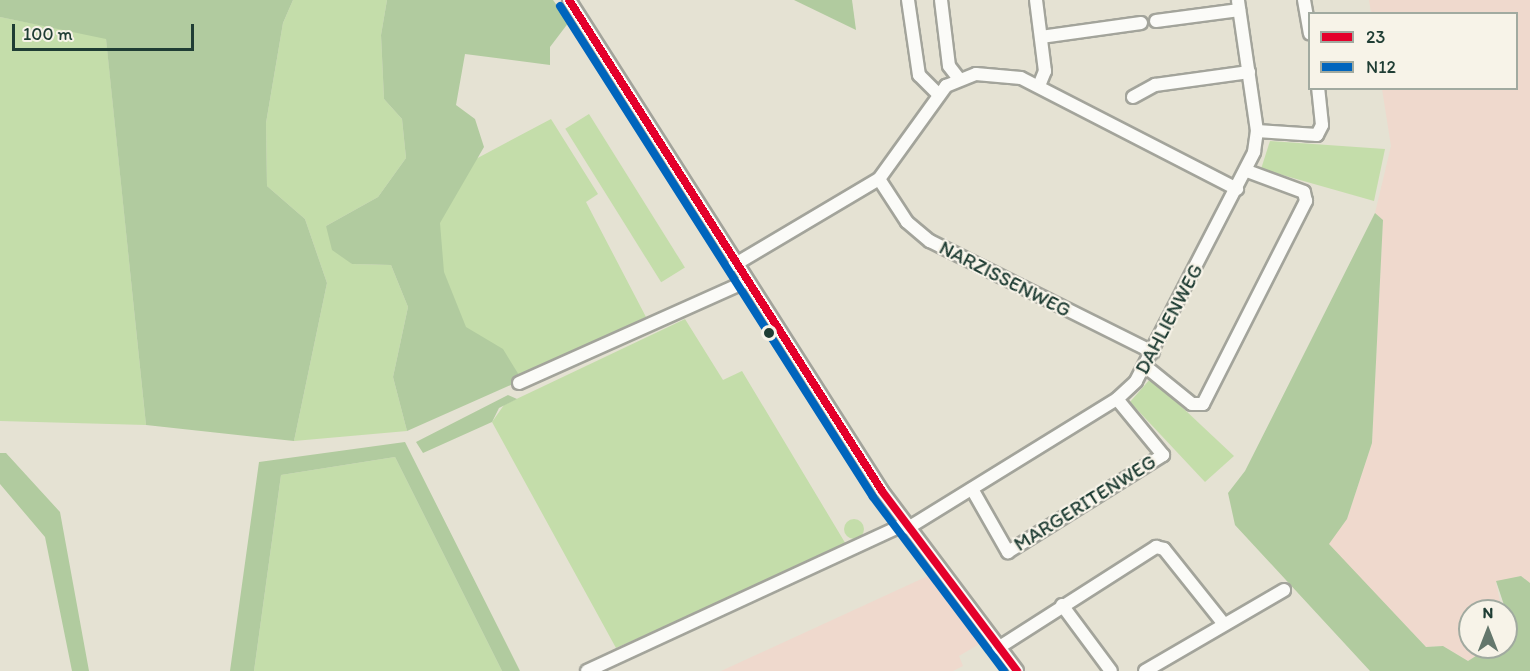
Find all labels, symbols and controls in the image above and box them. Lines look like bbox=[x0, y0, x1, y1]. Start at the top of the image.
scale bar bbox=[15, 12, 196, 50]
legend bbox=[1308, 12, 1518, 90]
text: 100 m bbox=[23, 23, 73, 45]
text: 23 bbox=[1366, 26, 1385, 48]
text: N12 bbox=[1366, 56, 1396, 78]
street label: NARZISSENWEG bbox=[935, 236, 1075, 322]
street label: DAHLIENWEG bbox=[1130, 260, 1208, 378]
unlabelled marker bbox=[763, 327, 775, 339]
street label: MARGERITENWEG bbox=[1009, 450, 1161, 556]
north arrow bbox=[1458, 599, 1518, 659]
text: N bbox=[1483, 603, 1493, 622]

